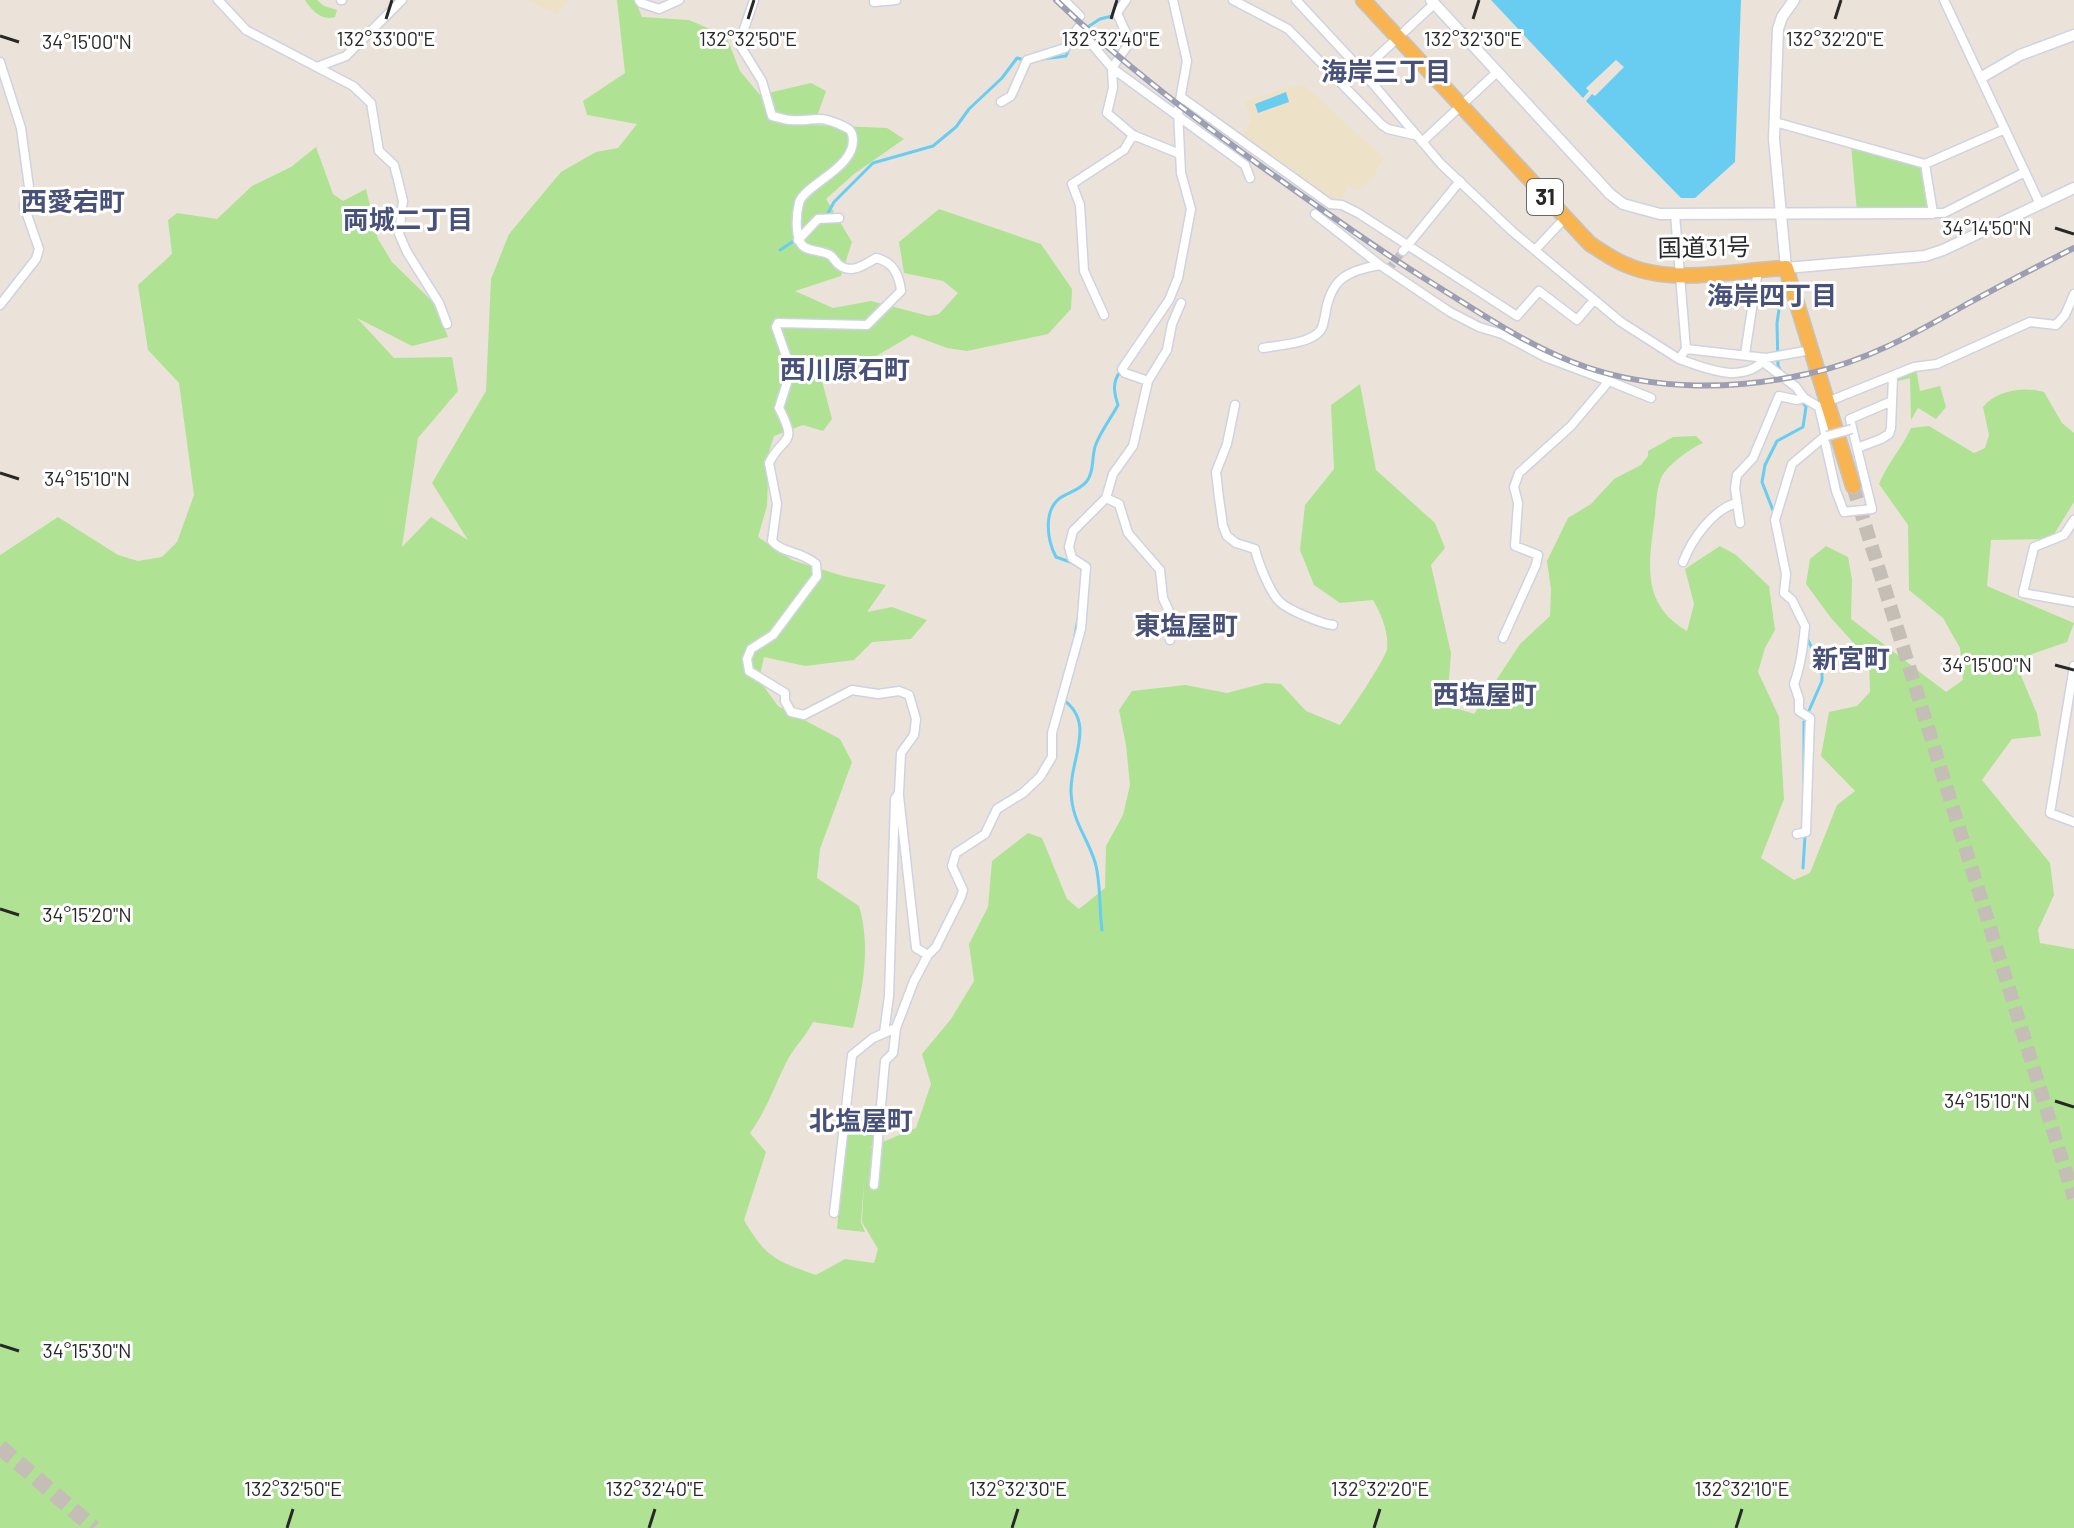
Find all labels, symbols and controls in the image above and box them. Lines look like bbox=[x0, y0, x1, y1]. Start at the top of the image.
text: 132°33'00"E bbox=[337, 26, 435, 50]
text: 132°32'50"E bbox=[699, 26, 797, 50]
text: 132°32'40"E bbox=[1062, 26, 1160, 50]
text: 132°32'30"E bbox=[1424, 26, 1522, 50]
text: 132°32'20"E bbox=[1786, 26, 1884, 50]
text: 34°15'00"N bbox=[42, 29, 132, 53]
district label: 海岸三丁目 bbox=[1321, 55, 1451, 86]
road number: 31 bbox=[1527, 179, 1563, 215]
district label: 西愛宕町 bbox=[21, 185, 125, 216]
district label: 両城二丁目 bbox=[343, 203, 473, 234]
text: 34°14'50"N bbox=[1942, 215, 2032, 239]
street label: 国道31号 bbox=[1657, 231, 1751, 262]
district label: 海岸四丁目 bbox=[1707, 279, 1837, 310]
district label: 西川原石町 bbox=[780, 353, 910, 384]
text: 34°15'10"N bbox=[44, 466, 130, 490]
district label: 東塩屋町 bbox=[1134, 609, 1238, 640]
district label: 新宮町 bbox=[1812, 642, 1890, 673]
text: 34°15'00"N bbox=[1942, 652, 2032, 676]
district label: 西塩屋町 bbox=[1433, 678, 1537, 709]
text: 34°15'20"N bbox=[42, 902, 132, 926]
text: 34°15'10"N bbox=[1944, 1088, 2030, 1112]
district label: 北塩屋町 bbox=[809, 1104, 913, 1135]
text: 34°15'30"N bbox=[42, 1338, 132, 1362]
text: 132°32'50"E bbox=[244, 1476, 342, 1500]
text: 132°32'40"E bbox=[606, 1476, 704, 1500]
text: 132°32'30"E bbox=[969, 1476, 1067, 1500]
text: 132°32'20"E bbox=[1331, 1476, 1429, 1500]
text: 132°32'10"E bbox=[1695, 1476, 1789, 1500]

